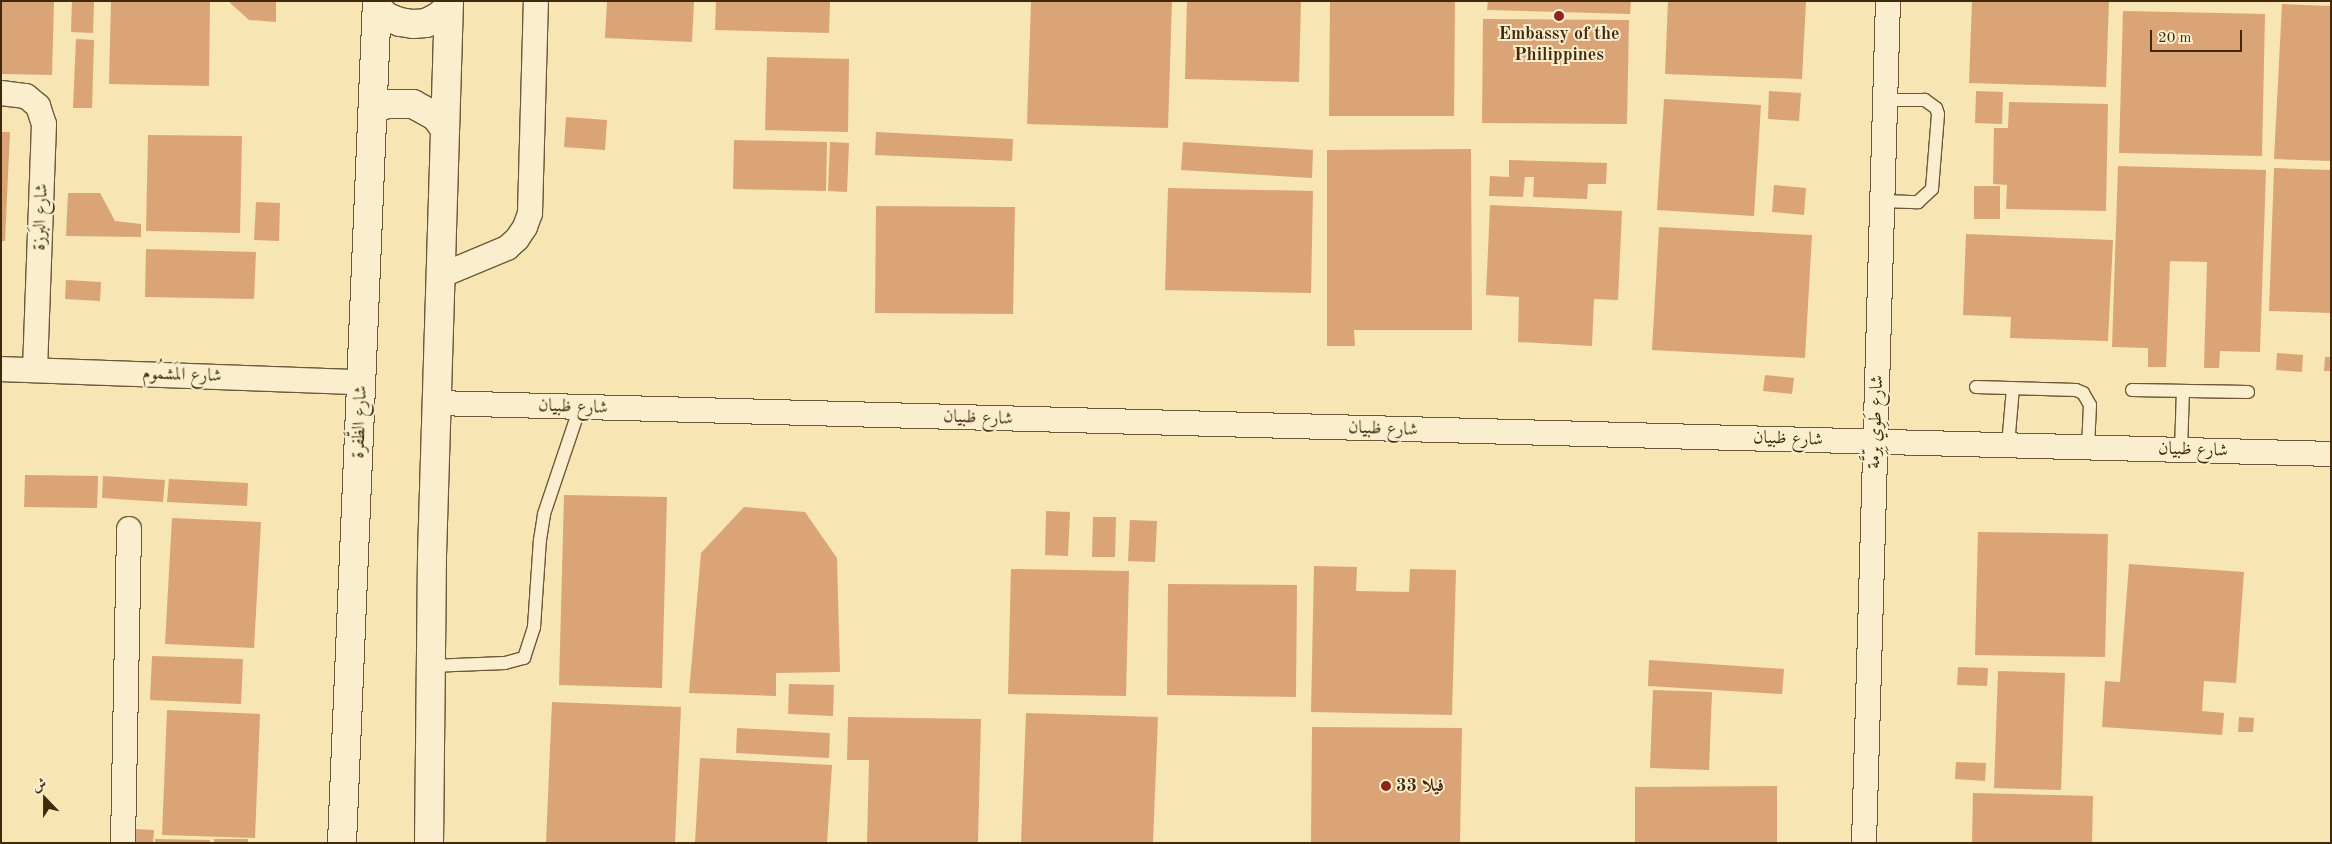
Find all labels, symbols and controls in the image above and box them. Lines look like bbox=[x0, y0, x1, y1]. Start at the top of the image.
marker: Embassy of the Philippines bbox=[1553, 10, 1565, 22]
scale bar bbox=[2152, 20, 2244, 52]
place label: Embassy of the Philippines bbox=[1499, 24, 1619, 66]
text: 20 m bbox=[2158, 31, 2192, 46]
street label: شارع البَرزة bbox=[29, 183, 53, 251]
street label: شارع المَشمُوم bbox=[142, 363, 222, 387]
street label: شارع طَوِي بِرِّمَّة bbox=[1864, 375, 1888, 469]
street label: شارع الظَّفرة bbox=[348, 385, 372, 459]
street label: شارع ظبيان bbox=[538, 395, 608, 419]
street label: شارع ظبيان bbox=[943, 406, 1013, 430]
street label: شارع ظبيان bbox=[1348, 417, 1418, 441]
street label: شارع ظبيان bbox=[1753, 427, 1823, 451]
street label: شارع ظبيان bbox=[2158, 438, 2228, 462]
north arrow bbox=[20, 774, 70, 824]
place label: فيلا 33 bbox=[1396, 775, 1444, 797]
text: ش bbox=[30, 776, 48, 794]
marker: فيلا 33 bbox=[1380, 780, 1392, 792]

